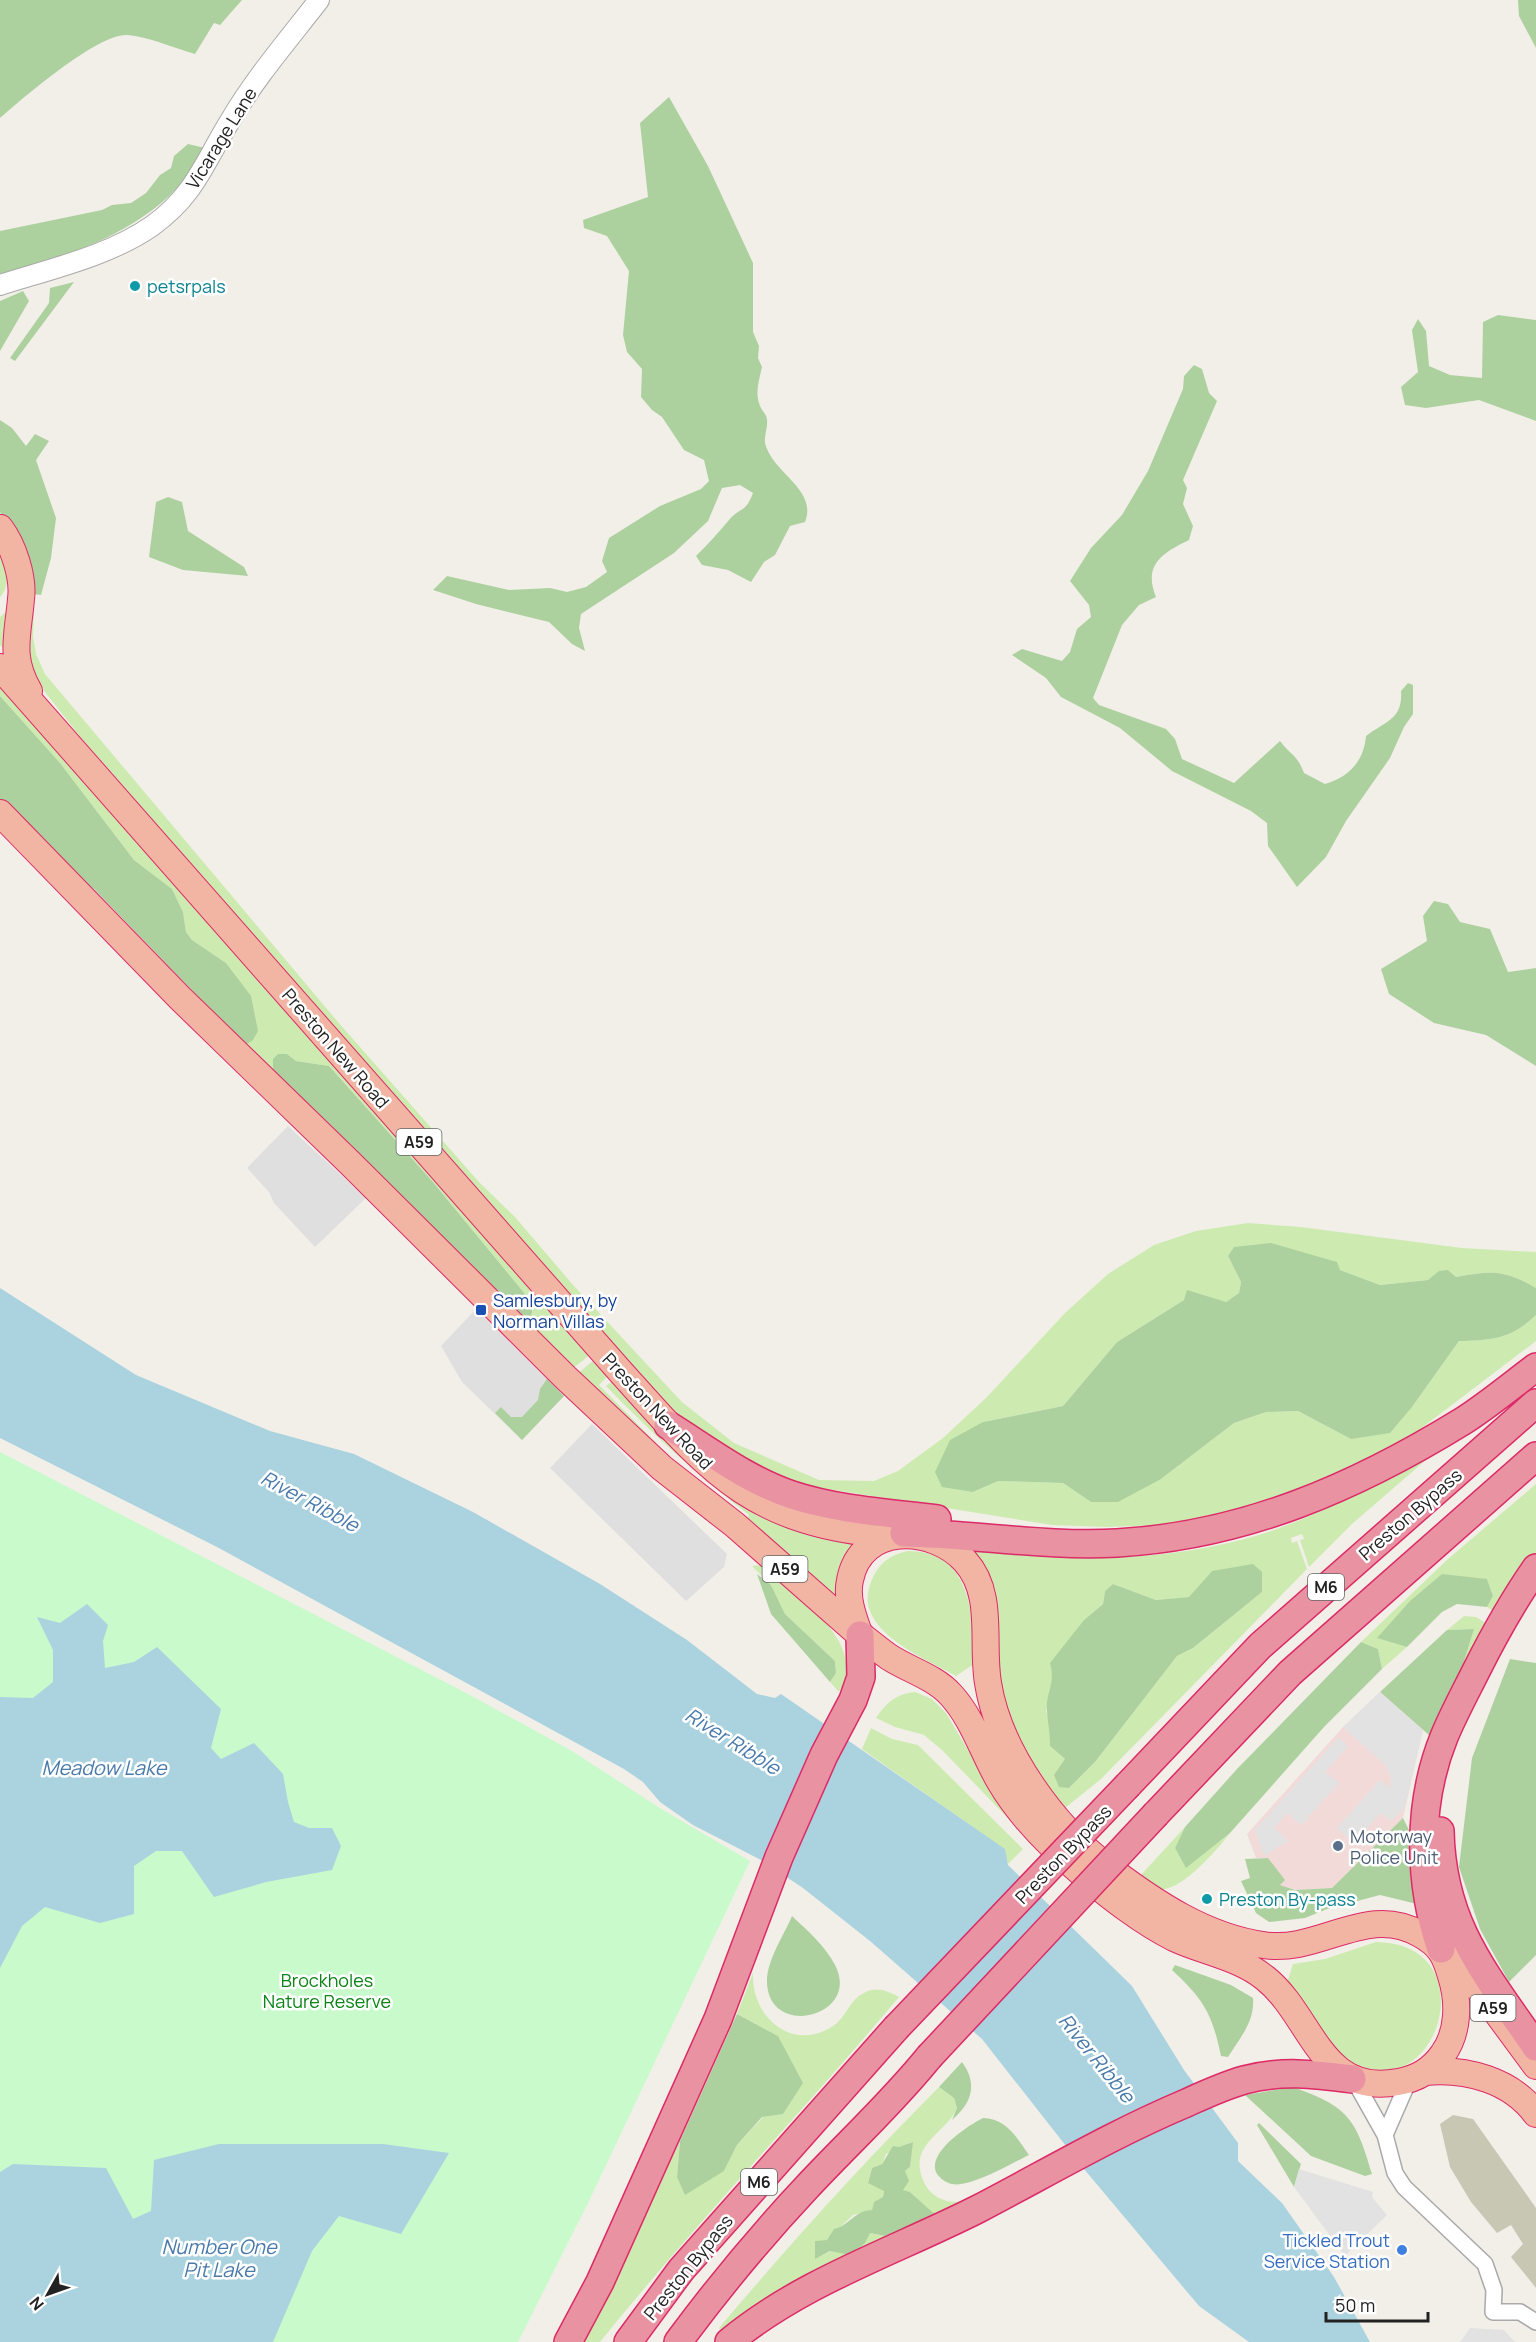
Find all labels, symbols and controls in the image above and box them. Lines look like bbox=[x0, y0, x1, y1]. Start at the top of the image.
street label: Vicarage Lane bbox=[180, 83, 262, 193]
place label: petsrpals bbox=[147, 274, 226, 298]
marker: petsrpals bbox=[128, 279, 142, 293]
street label: Preston New Road bbox=[277, 983, 395, 1113]
road number: A59 bbox=[396, 1129, 442, 1155]
place label: Samlesbury, by Norman Villas bbox=[493, 1288, 618, 1333]
marker: Samlesbury, by Norman Villas bbox=[474, 1303, 488, 1317]
street label: Preston New Road bbox=[598, 1347, 718, 1475]
street label: Preston Bypass bbox=[1353, 1463, 1467, 1565]
water label: River Ribble bbox=[256, 1464, 365, 1539]
road number: A59 bbox=[762, 1556, 808, 1582]
road number: M6 bbox=[1308, 1574, 1344, 1600]
water label: River Ribble bbox=[680, 1701, 787, 1782]
water label: Meadow Lake bbox=[42, 1754, 168, 1781]
street label: Preston Bypass bbox=[1010, 1799, 1116, 1909]
place label: Motorway Police Unit bbox=[1350, 1824, 1438, 1869]
marker: Motorway Police Unit bbox=[1331, 1839, 1345, 1853]
place label: Preston By-pass bbox=[1219, 1887, 1356, 1911]
marker: Preston By-pass bbox=[1200, 1892, 1214, 1906]
park label: Brockholes Nature Reserve bbox=[263, 1968, 391, 2013]
road number: A59 bbox=[1470, 1995, 1516, 2021]
water label: River Ribble bbox=[1053, 2008, 1142, 2109]
road number: M6 bbox=[741, 2169, 777, 2195]
street label: Preston Bypass bbox=[638, 2209, 738, 2325]
place label: Tickled Trout Service Station bbox=[1264, 2228, 1390, 2273]
water label: Number One Pit Lake bbox=[161, 2233, 278, 2283]
marker: Tickled Trout Service Station bbox=[1395, 2243, 1409, 2257]
north arrow bbox=[18, 2264, 78, 2324]
scale bar bbox=[1326, 2285, 1428, 2323]
text: N bbox=[24, 2292, 49, 2315]
text: 50 m bbox=[1335, 2293, 1375, 2317]

